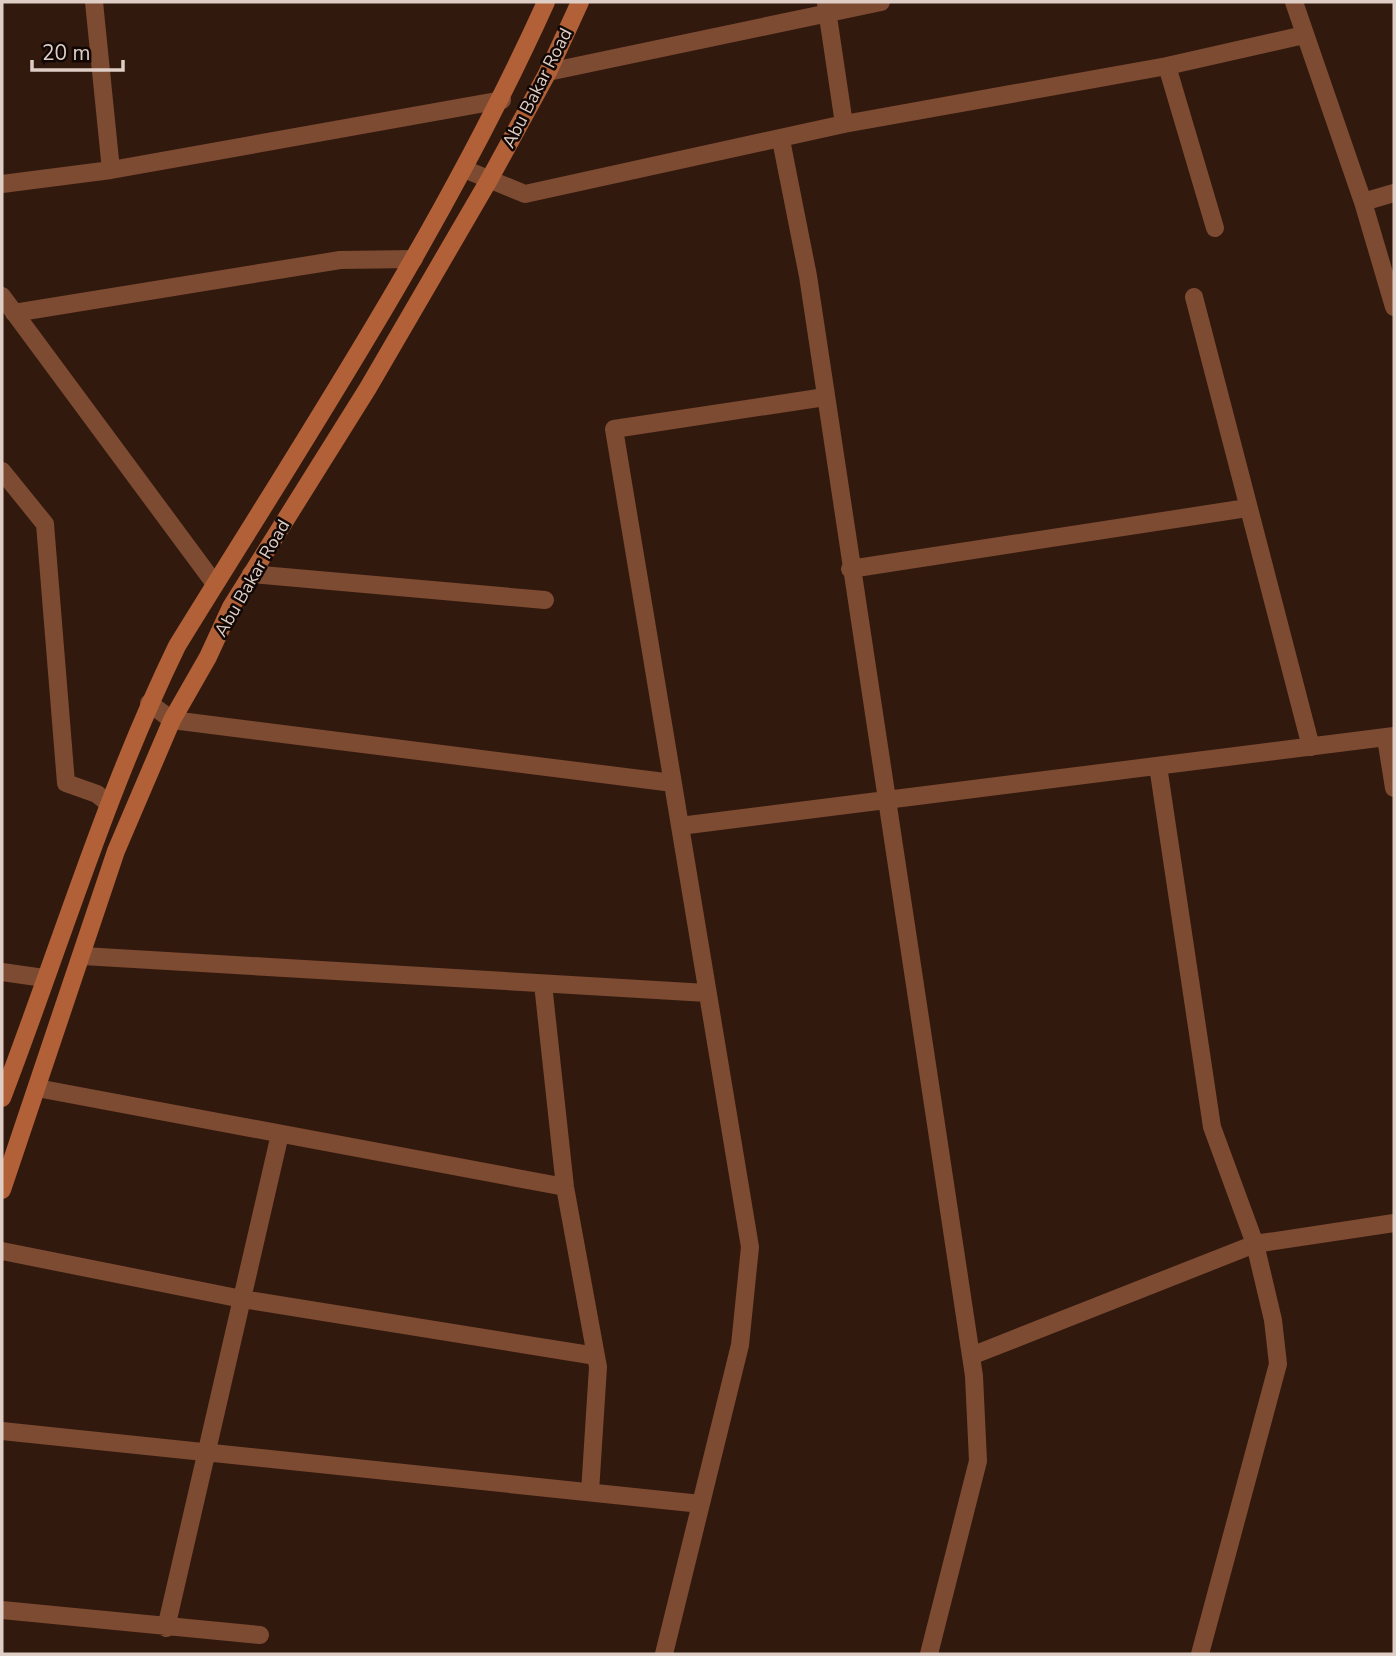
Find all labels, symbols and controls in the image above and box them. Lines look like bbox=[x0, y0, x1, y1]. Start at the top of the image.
street label: Abu Bakar Road bbox=[496, 24, 578, 152]
scale bar bbox=[32, 28, 122, 72]
text: 20 m bbox=[42, 39, 91, 67]
street label: Abu Bakar Road bbox=[209, 515, 295, 641]

